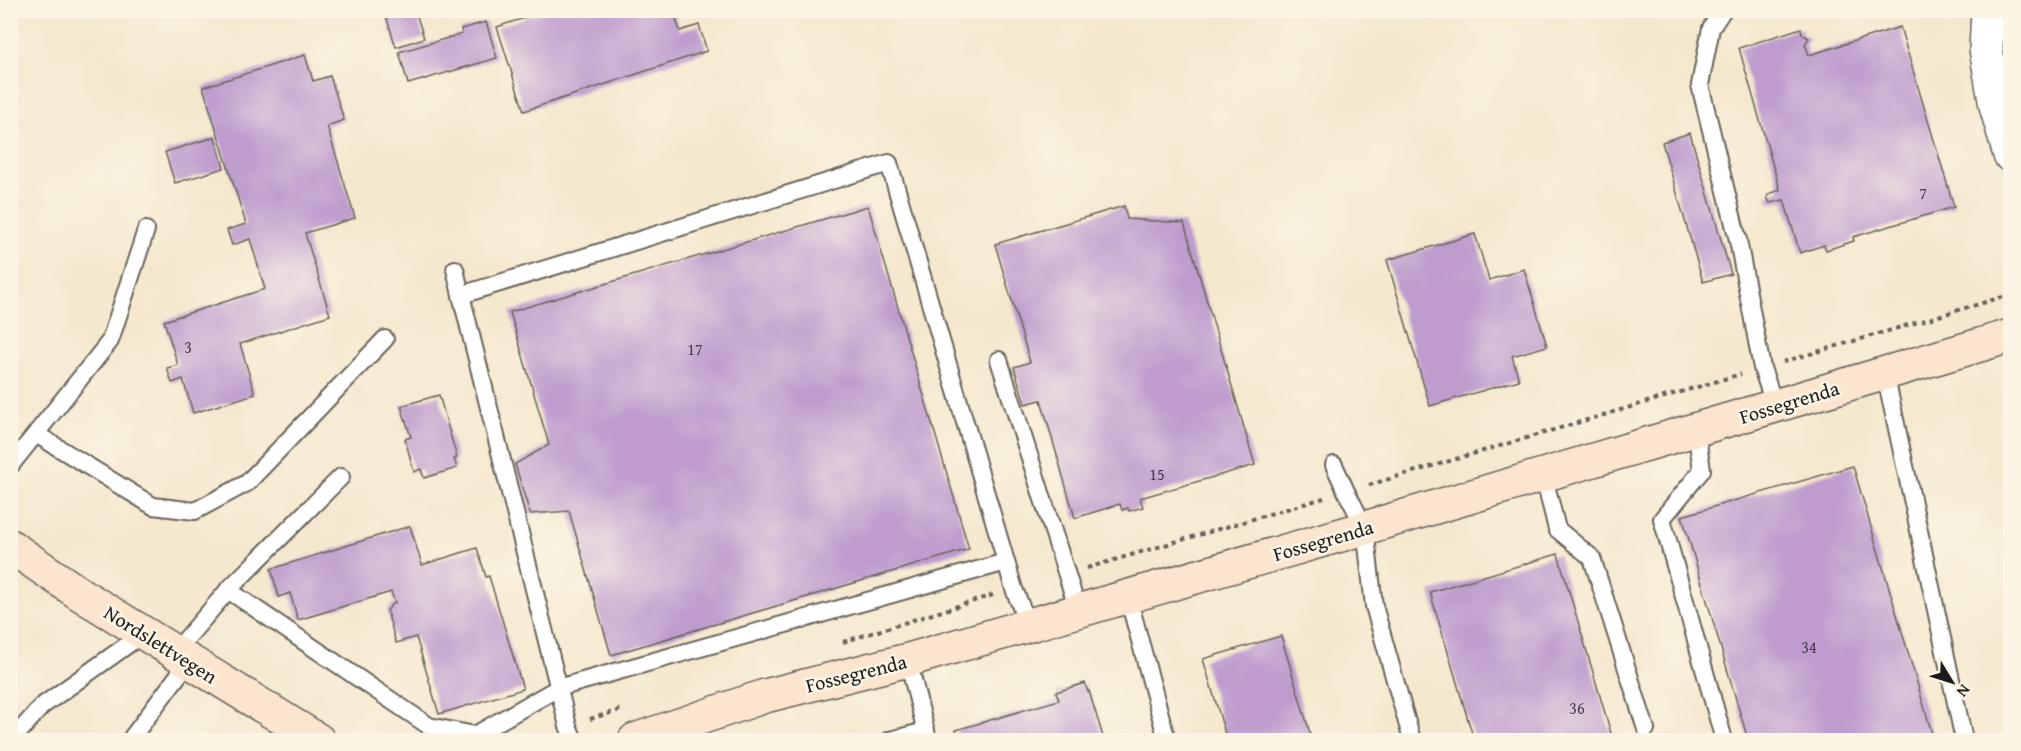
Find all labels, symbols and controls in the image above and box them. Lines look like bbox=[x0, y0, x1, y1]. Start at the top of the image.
house number: 7 bbox=[1919, 181, 1927, 205]
house number: 3 bbox=[184, 335, 192, 359]
house number: 17 bbox=[687, 337, 703, 361]
street label: Fossegrenda bbox=[1735, 373, 1843, 431]
house number: 15 bbox=[1149, 462, 1165, 486]
street label: Fossegrenda bbox=[1269, 512, 1377, 568]
street label: Nordslettvegen bbox=[99, 598, 223, 690]
house number: 34 bbox=[1801, 635, 1817, 659]
street label: Fossegrenda bbox=[802, 646, 910, 700]
north arrow bbox=[1922, 652, 1982, 712]
text: N bbox=[1951, 680, 1977, 703]
house number: 36 bbox=[1569, 696, 1585, 720]

